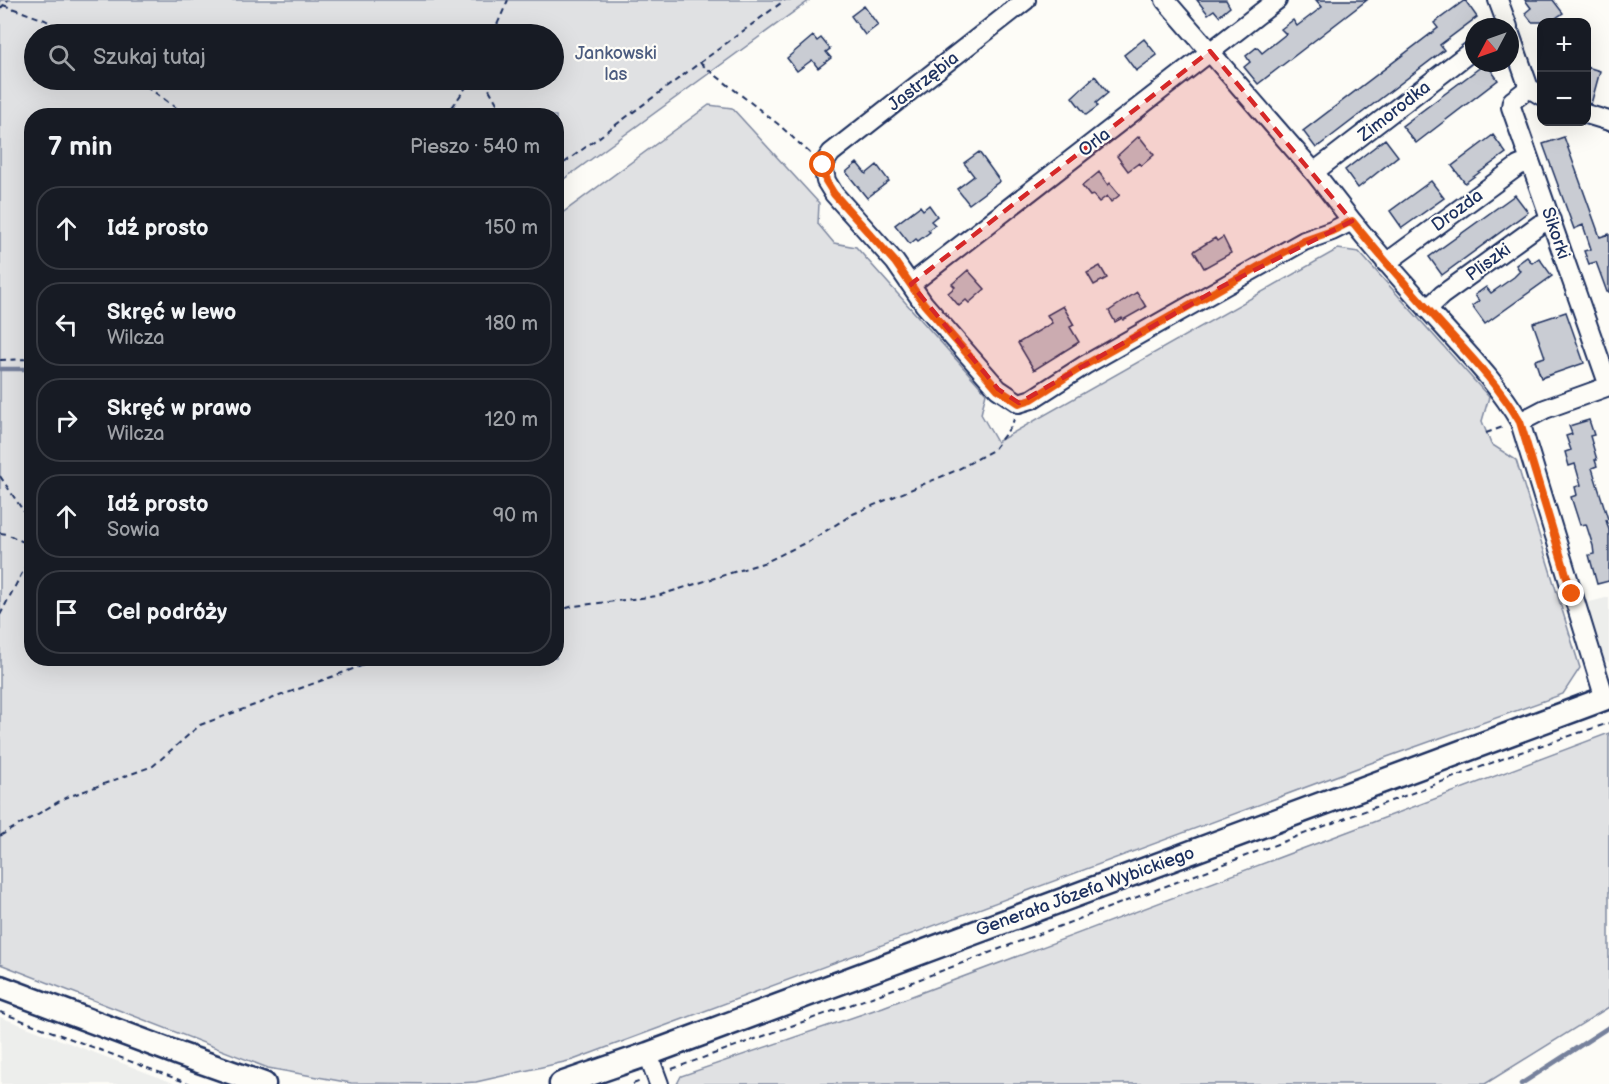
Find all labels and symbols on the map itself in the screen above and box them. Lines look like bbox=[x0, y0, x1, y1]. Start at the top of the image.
north arrow bbox=[1465, 18, 1519, 72]
park label: Jankowski las bbox=[575, 43, 657, 85]
street label: Jastrzębia bbox=[884, 47, 963, 116]
street label: Zimorodka bbox=[1353, 77, 1435, 147]
street label: Orla bbox=[1074, 124, 1114, 161]
route start bbox=[809, 151, 835, 177]
street label: Drozda bbox=[1428, 185, 1487, 236]
street label: Sikorki bbox=[1537, 205, 1574, 262]
street label: Pliszki bbox=[1462, 239, 1515, 286]
route end bbox=[1558, 580, 1584, 606]
street label: Generała Józefa Wybickiego bbox=[973, 842, 1197, 941]

